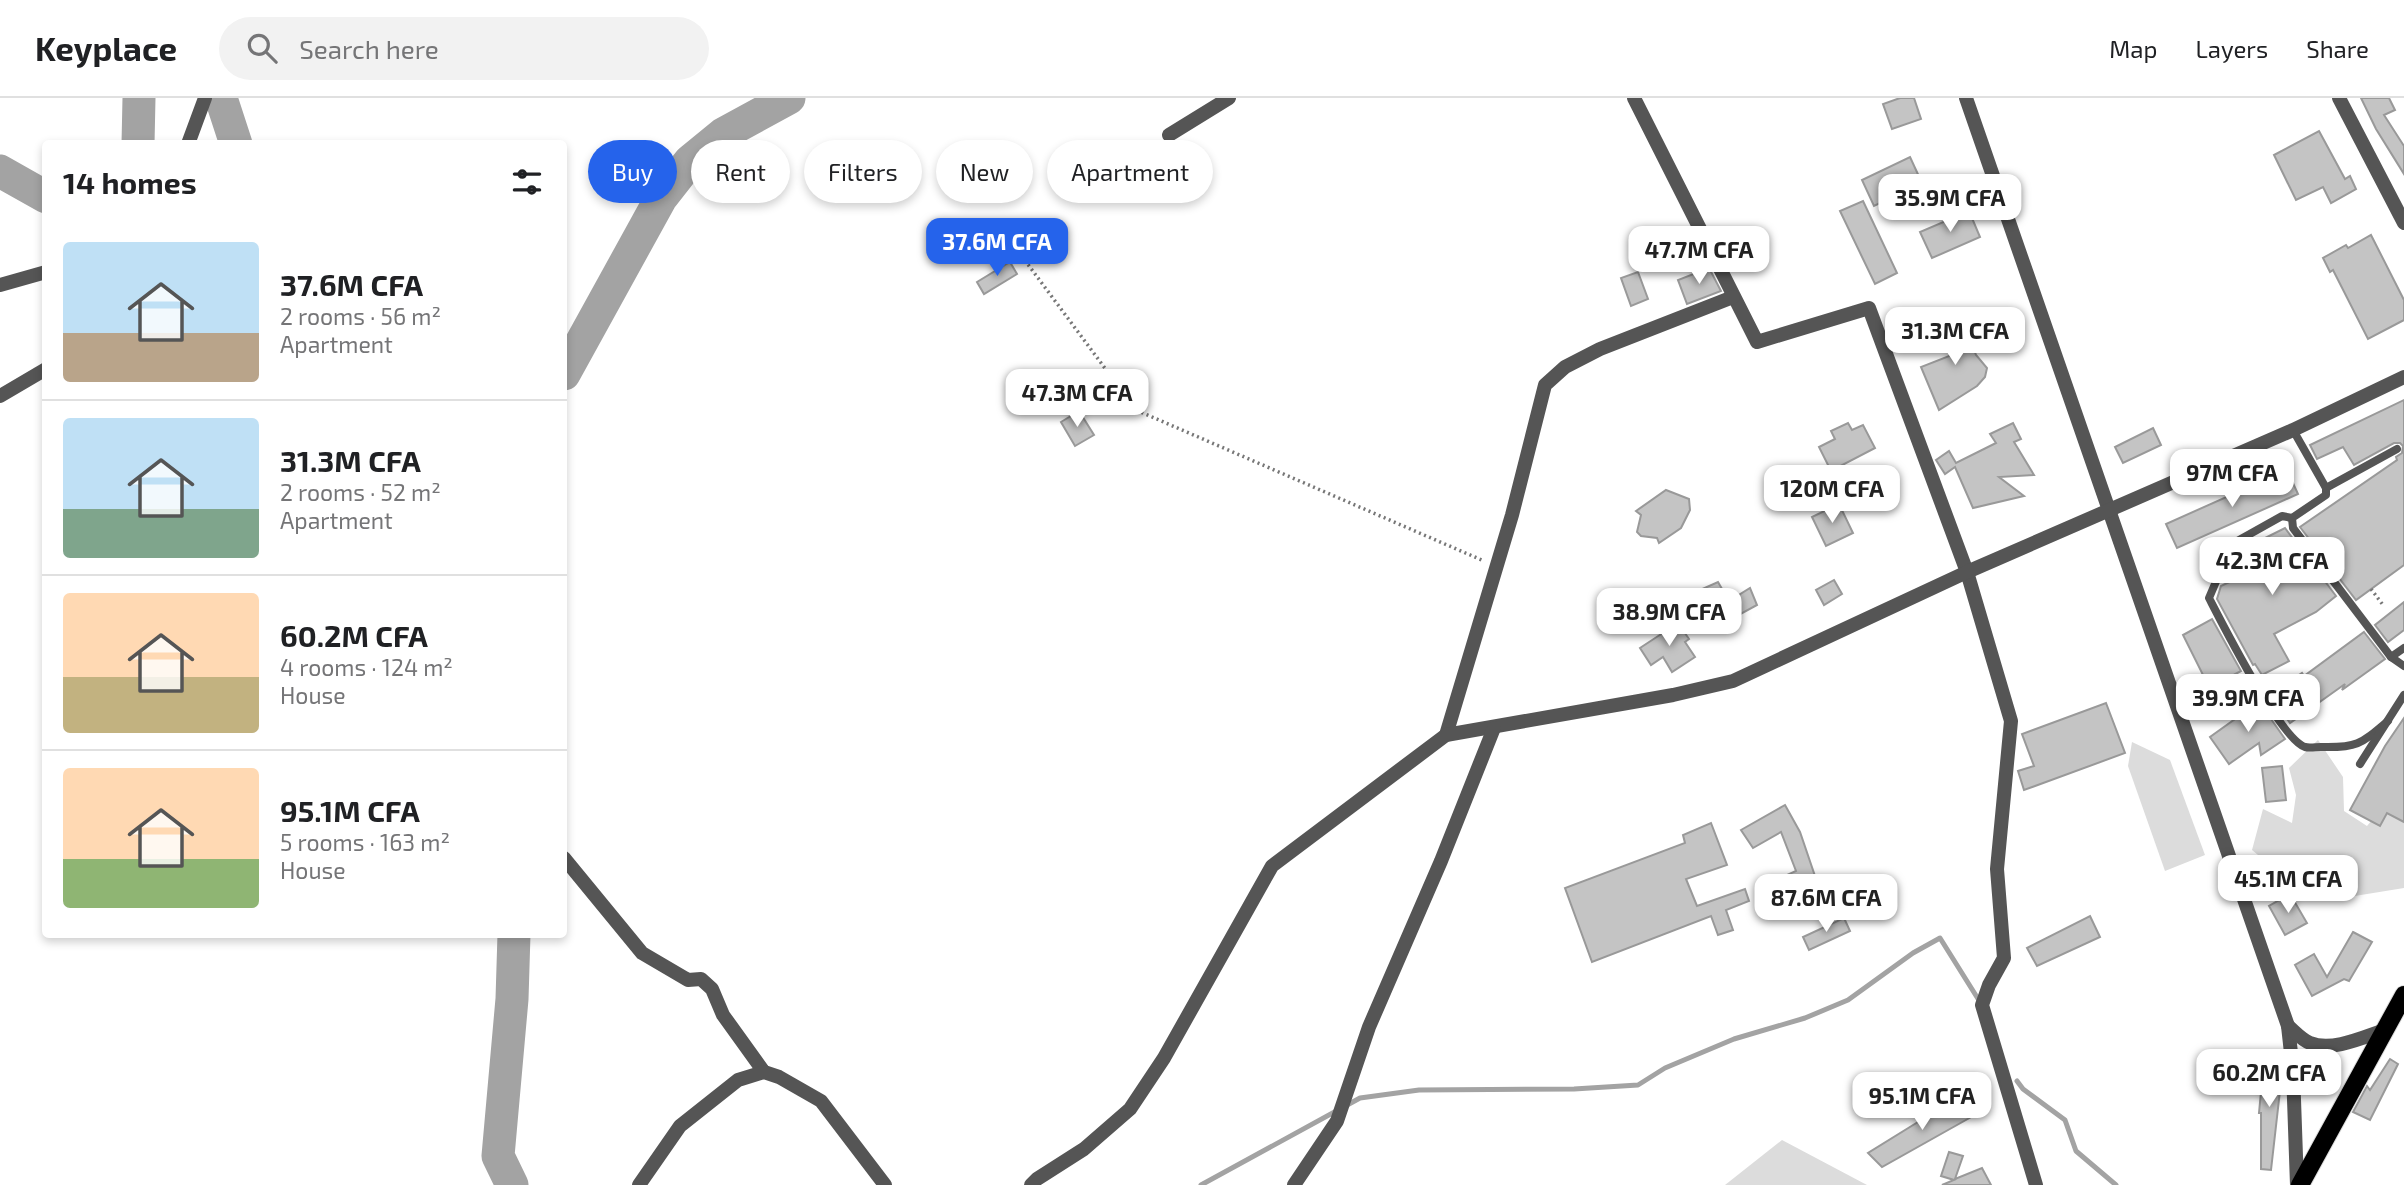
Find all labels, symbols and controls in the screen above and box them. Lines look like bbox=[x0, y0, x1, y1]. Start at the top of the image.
search box bbox=[219, 17, 709, 80]
text: Keyplace bbox=[35, 28, 177, 68]
icon: search bbox=[243, 29, 281, 67]
text: Search here bbox=[299, 33, 439, 64]
text: Map bbox=[2109, 34, 2157, 63]
text: Layers bbox=[2195, 34, 2268, 63]
text: Share bbox=[2306, 34, 2369, 63]
chip: Buy bbox=[588, 140, 677, 203]
chip: Rent bbox=[691, 140, 790, 203]
chip: Filters bbox=[804, 140, 922, 203]
chip: New bbox=[936, 140, 1033, 203]
chip: Apartment bbox=[1047, 140, 1213, 203]
icon: filters bbox=[508, 163, 546, 201]
text: 14 homes bbox=[63, 164, 197, 200]
pin: 35.9M CFA bbox=[1870, 174, 2030, 234]
text: 35.9M CFA bbox=[1894, 183, 2006, 211]
pin: 37.6M CFA bbox=[917, 218, 1077, 278]
pin: 47.7M CFA bbox=[1619, 226, 1779, 286]
text: 37.6M CFA bbox=[942, 227, 1052, 255]
text: 47.7M CFA bbox=[1644, 235, 1754, 263]
text: 37.6M CFA bbox=[280, 266, 423, 302]
icon: home bbox=[119, 270, 203, 354]
text: 2 rooms · 56 m² bbox=[280, 302, 441, 330]
pin: 31.3M CFA bbox=[1875, 308, 2035, 367]
text: 31.3M CFA bbox=[1901, 316, 2009, 344]
text: Apartment bbox=[280, 330, 393, 358]
pin: 47.3M CFA bbox=[997, 370, 1157, 429]
text: 47.3M CFA bbox=[1022, 378, 1132, 406]
text: 31.3M CFA bbox=[280, 442, 421, 478]
icon: home bbox=[119, 446, 203, 530]
pin: 97M CFA bbox=[2167, 450, 2297, 509]
text: 97M CFA bbox=[2186, 458, 2278, 486]
pin: 120M CFA bbox=[1760, 466, 1904, 525]
text: 120M CFA bbox=[1780, 474, 1884, 502]
text: 2 rooms · 52 m² bbox=[280, 478, 441, 506]
text: Apartment bbox=[280, 506, 393, 534]
pin: 42.3M CFA bbox=[2192, 538, 2352, 597]
text: 42.3M CFA bbox=[2216, 546, 2329, 574]
pin: 38.9M CFA bbox=[1589, 588, 1749, 648]
text: 38.9M CFA bbox=[1613, 597, 1725, 625]
text: 60.2M CFA bbox=[280, 617, 428, 653]
icon: home bbox=[119, 621, 203, 705]
text: 4 rooms · 124 m² bbox=[280, 653, 453, 681]
pin: 39.9M CFA bbox=[2168, 674, 2328, 734]
text: House bbox=[280, 681, 346, 709]
text: 39.9M CFA bbox=[2192, 683, 2304, 711]
text: 95.1M CFA bbox=[280, 792, 420, 828]
icon: home bbox=[119, 796, 203, 880]
text: 5 rooms · 163 m² bbox=[280, 828, 450, 856]
text: House bbox=[280, 856, 346, 884]
pin: 45.1M CFA bbox=[2208, 856, 2368, 915]
text: 45.1M CFA bbox=[2234, 864, 2342, 892]
pin: 87.6M CFA bbox=[1746, 874, 1906, 934]
text: 87.6M CFA bbox=[1770, 883, 1882, 911]
pin: 60.2M CFA bbox=[2189, 1049, 2349, 1109]
text: 60.2M CFA bbox=[2212, 1058, 2326, 1086]
pin: 95.1M CFA bbox=[1842, 1072, 2002, 1132]
text: 95.1M CFA bbox=[1868, 1081, 1976, 1109]

